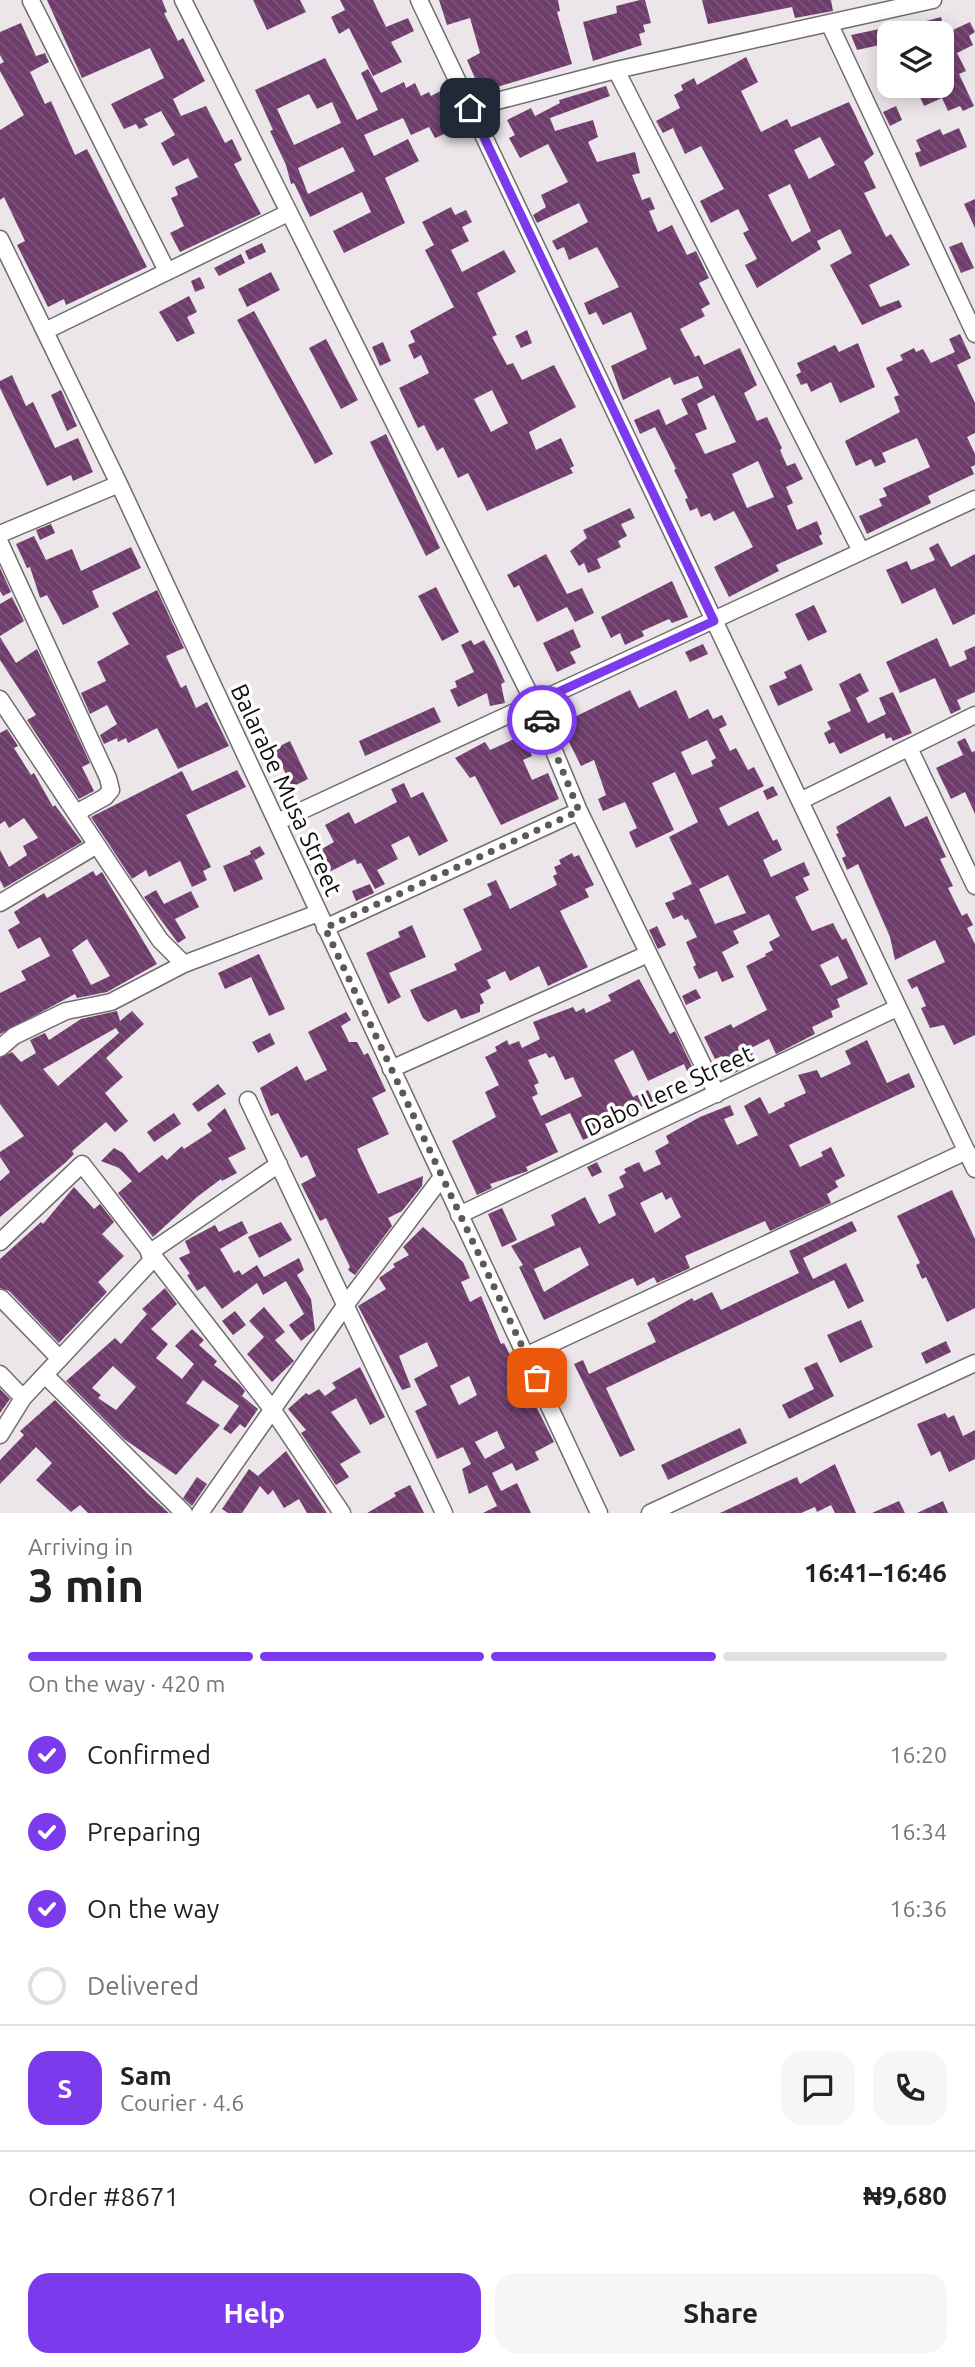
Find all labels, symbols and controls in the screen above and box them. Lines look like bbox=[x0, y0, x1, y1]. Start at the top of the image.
map controls bbox=[877, 21, 954, 98]
button: layers bbox=[877, 21, 954, 98]
pin bbox=[440, 78, 500, 138]
icon: home bbox=[451, 89, 489, 127]
street label: Balarabe Musa Street bbox=[226, 680, 348, 900]
courier bbox=[507, 685, 577, 755]
icon: car bbox=[523, 701, 561, 739]
street label: Dabo Lere Street bbox=[580, 1039, 758, 1141]
pin bbox=[507, 1348, 567, 1408]
icon: bag bbox=[518, 1359, 556, 1397]
text: Arriving in bbox=[28, 1534, 133, 1559]
text: 16:41–16:46 bbox=[804, 1558, 947, 1587]
text: 3 min bbox=[28, 1559, 144, 1611]
text: On the way · 420 m bbox=[28, 1671, 225, 1696]
icon: check bbox=[28, 1736, 66, 1774]
text: Confirmed bbox=[87, 1740, 211, 1769]
text: 16:20 bbox=[889, 1742, 947, 1767]
icon: check bbox=[28, 1813, 66, 1851]
text: Preparing bbox=[87, 1817, 201, 1846]
text: 16:34 bbox=[889, 1819, 947, 1844]
icon: check bbox=[28, 1890, 66, 1928]
text: On the way bbox=[87, 1894, 219, 1923]
text: 16:36 bbox=[889, 1896, 947, 1921]
text: Delivered bbox=[87, 1971, 199, 2000]
button: chat bbox=[781, 2051, 855, 2125]
button: phone bbox=[873, 2051, 947, 2125]
text: Sam bbox=[120, 2061, 172, 2090]
text: S bbox=[58, 2074, 72, 2103]
text: Courier · 4.6 bbox=[120, 2090, 244, 2115]
text: ₦9,680 bbox=[863, 2181, 947, 2210]
text: Order #8671 bbox=[28, 2182, 179, 2211]
button: Help bbox=[28, 2273, 481, 2353]
button: Share bbox=[495, 2273, 947, 2353]

